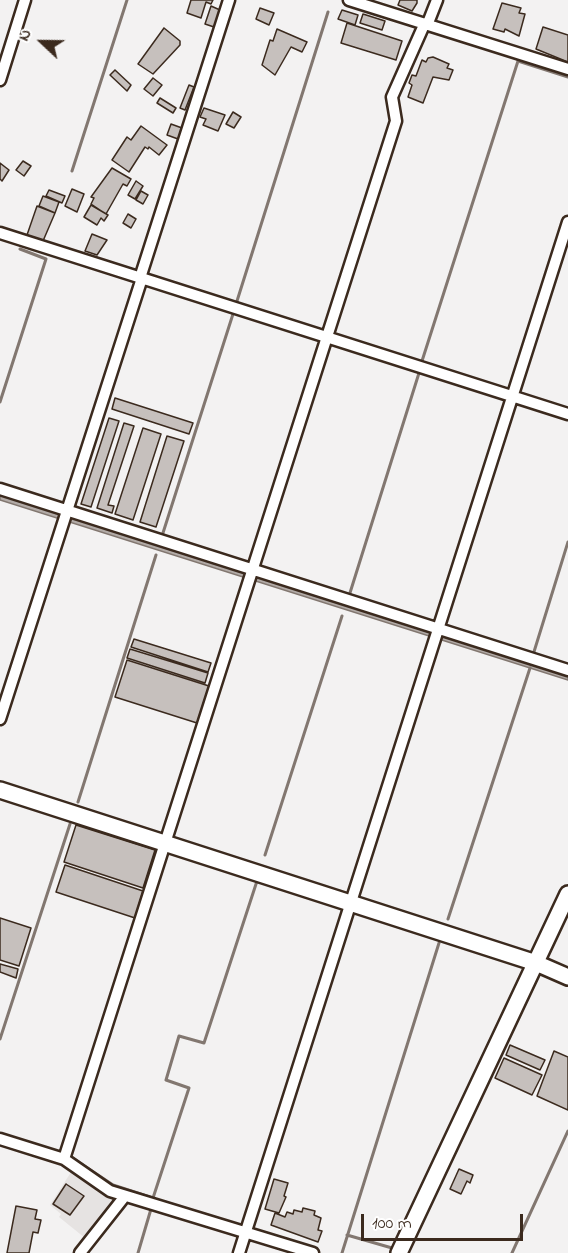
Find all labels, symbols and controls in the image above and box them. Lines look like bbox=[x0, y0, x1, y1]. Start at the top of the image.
north arrow bbox=[12, 12, 72, 72]
text: N bbox=[12, 26, 38, 45]
scale bar bbox=[364, 1202, 526, 1240]
text: 100 m bbox=[372, 1211, 412, 1237]

